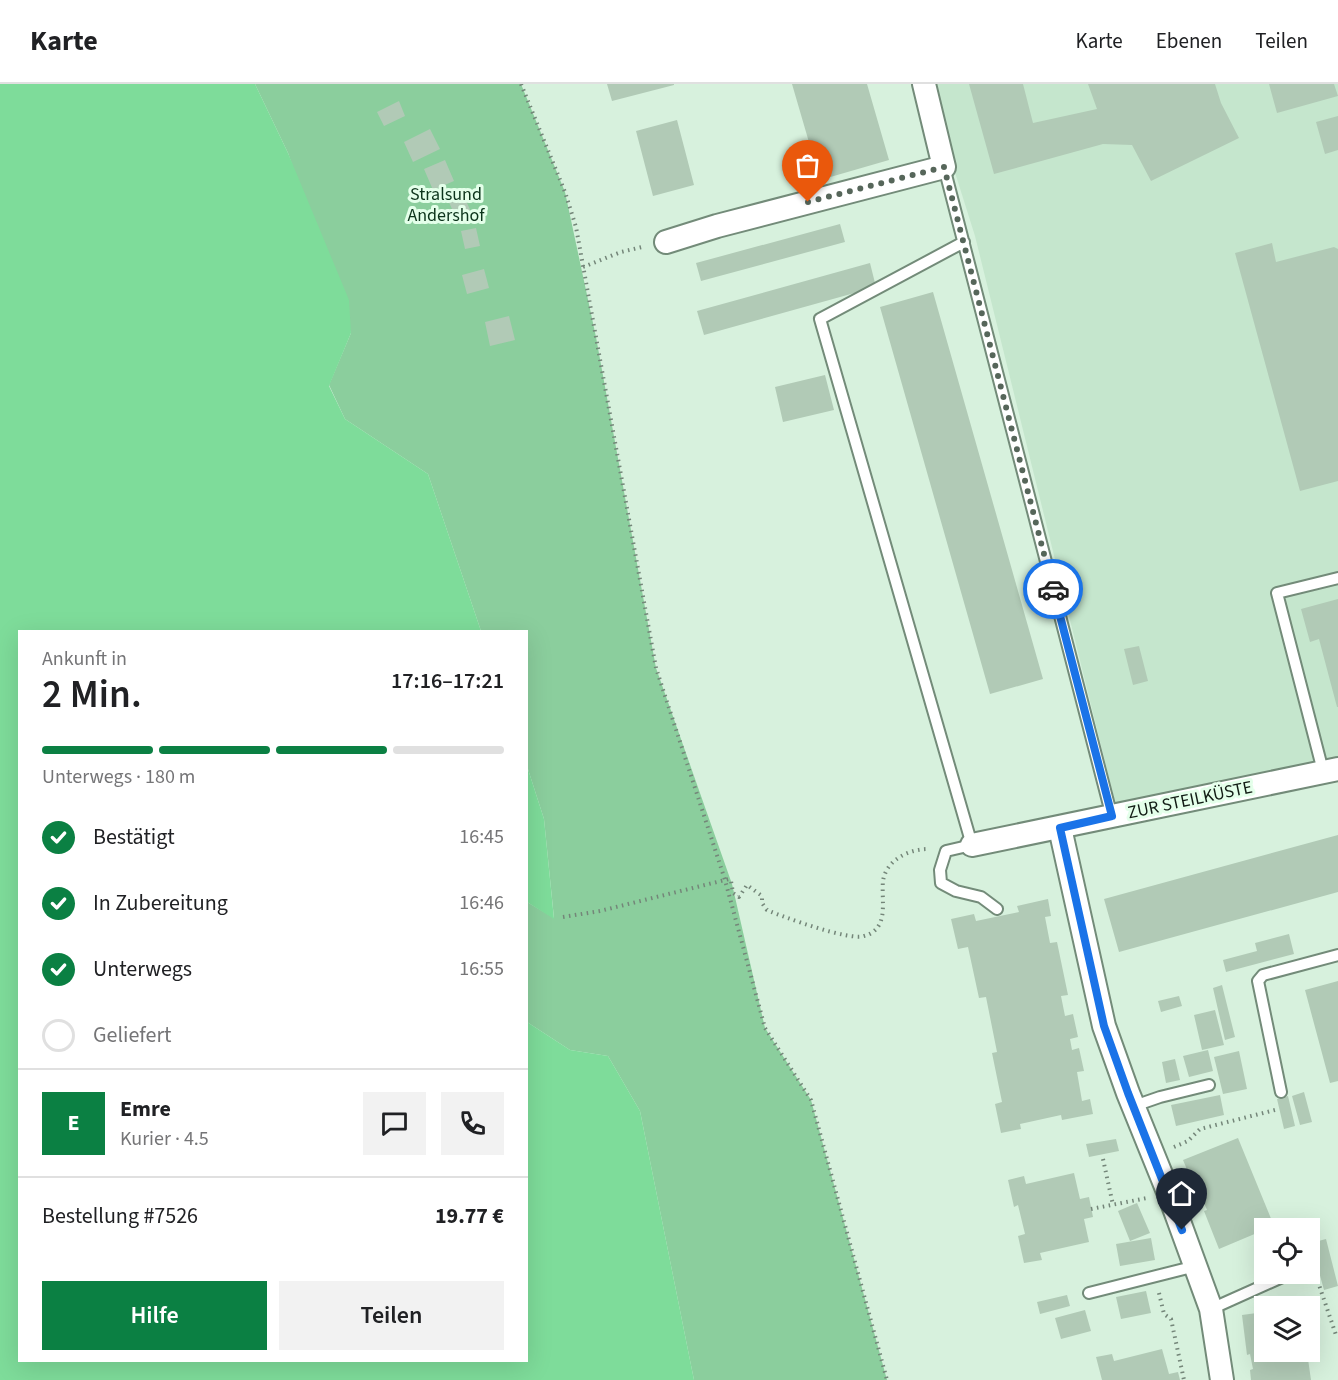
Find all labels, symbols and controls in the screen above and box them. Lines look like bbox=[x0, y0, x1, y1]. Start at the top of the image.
text: Karte bbox=[30, 21, 98, 61]
text: Karte bbox=[1076, 26, 1123, 56]
text: Ebenen bbox=[1156, 26, 1222, 56]
text: Teilen bbox=[1255, 26, 1308, 56]
pin bbox=[782, 140, 833, 202]
icon: bag bbox=[791, 149, 824, 182]
park label: Stralsund Andershof bbox=[407, 182, 485, 228]
courier bbox=[1023, 559, 1083, 619]
icon: car bbox=[1037, 573, 1070, 606]
text: Ankunft in bbox=[42, 645, 127, 673]
text: 17:16–17:21 bbox=[391, 665, 504, 697]
text: 2 Min. bbox=[42, 667, 142, 723]
text: Unterwegs · 180 m bbox=[42, 763, 195, 791]
street label: ZUR STEILKÜSTE bbox=[1125, 775, 1255, 825]
icon: check bbox=[42, 821, 75, 854]
text: Bestätigt bbox=[93, 821, 175, 853]
text: 16:45 bbox=[459, 823, 504, 851]
icon: check bbox=[42, 887, 75, 920]
text: In Zubereitung bbox=[93, 887, 228, 919]
text: 16:46 bbox=[459, 889, 504, 917]
icon: check bbox=[42, 953, 75, 986]
text: Unterwegs bbox=[93, 953, 192, 985]
text: 16:55 bbox=[459, 955, 504, 983]
text: Geliefert bbox=[93, 1019, 172, 1051]
button: chat bbox=[363, 1092, 426, 1155]
button: phone bbox=[441, 1092, 504, 1155]
text: Emre bbox=[120, 1093, 171, 1125]
text: E bbox=[67, 1107, 80, 1139]
text: Kurier · 4.5 bbox=[120, 1125, 209, 1153]
pin bbox=[1156, 1168, 1207, 1230]
icon: home bbox=[1165, 1177, 1198, 1210]
text: Bestellung #7526 bbox=[42, 1200, 198, 1232]
text: 19.77 € bbox=[435, 1200, 504, 1232]
map controls bbox=[1254, 1218, 1320, 1362]
button: locate bbox=[1254, 1218, 1320, 1284]
button: Hilfe bbox=[42, 1281, 267, 1350]
button: Teilen bbox=[279, 1281, 504, 1350]
button: layers bbox=[1254, 1296, 1320, 1362]

